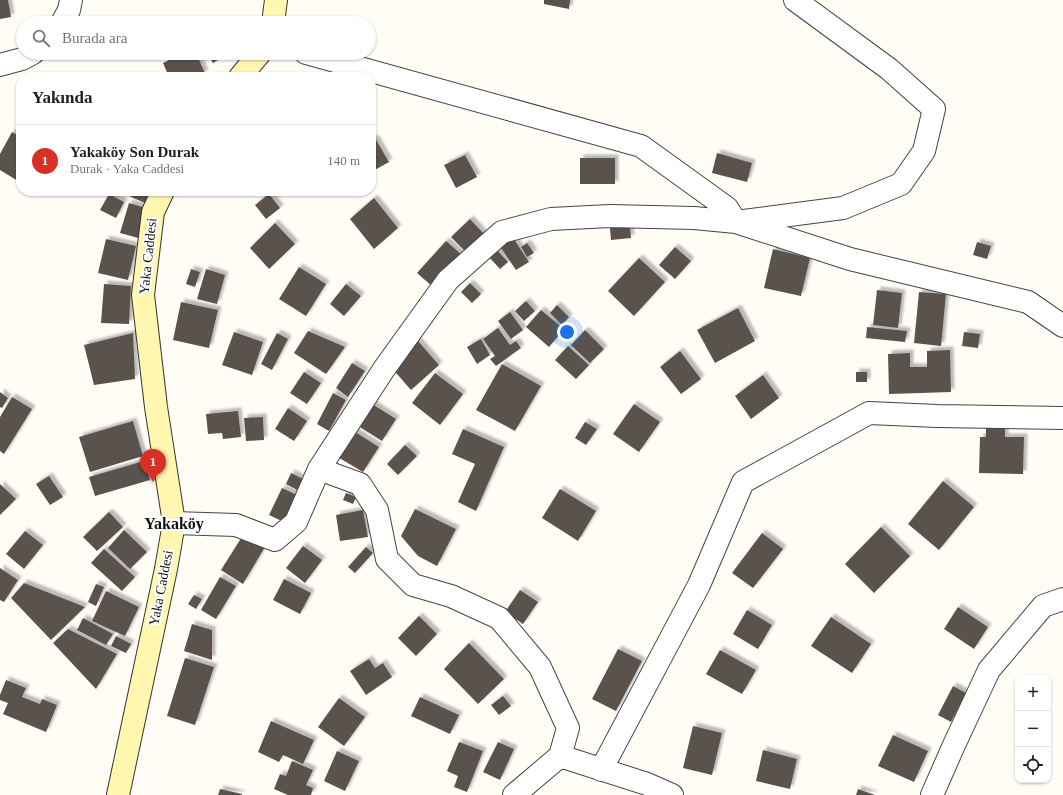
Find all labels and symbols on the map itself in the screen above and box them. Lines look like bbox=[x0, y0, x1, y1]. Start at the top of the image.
street label: Yaka Caddesi bbox=[137, 217, 159, 295]
your location bbox=[557, 322, 577, 342]
pin: 1 bbox=[140, 449, 166, 482]
district label: Yakaköy bbox=[144, 515, 204, 533]
street label: Yaka Caddesi bbox=[146, 549, 176, 627]

